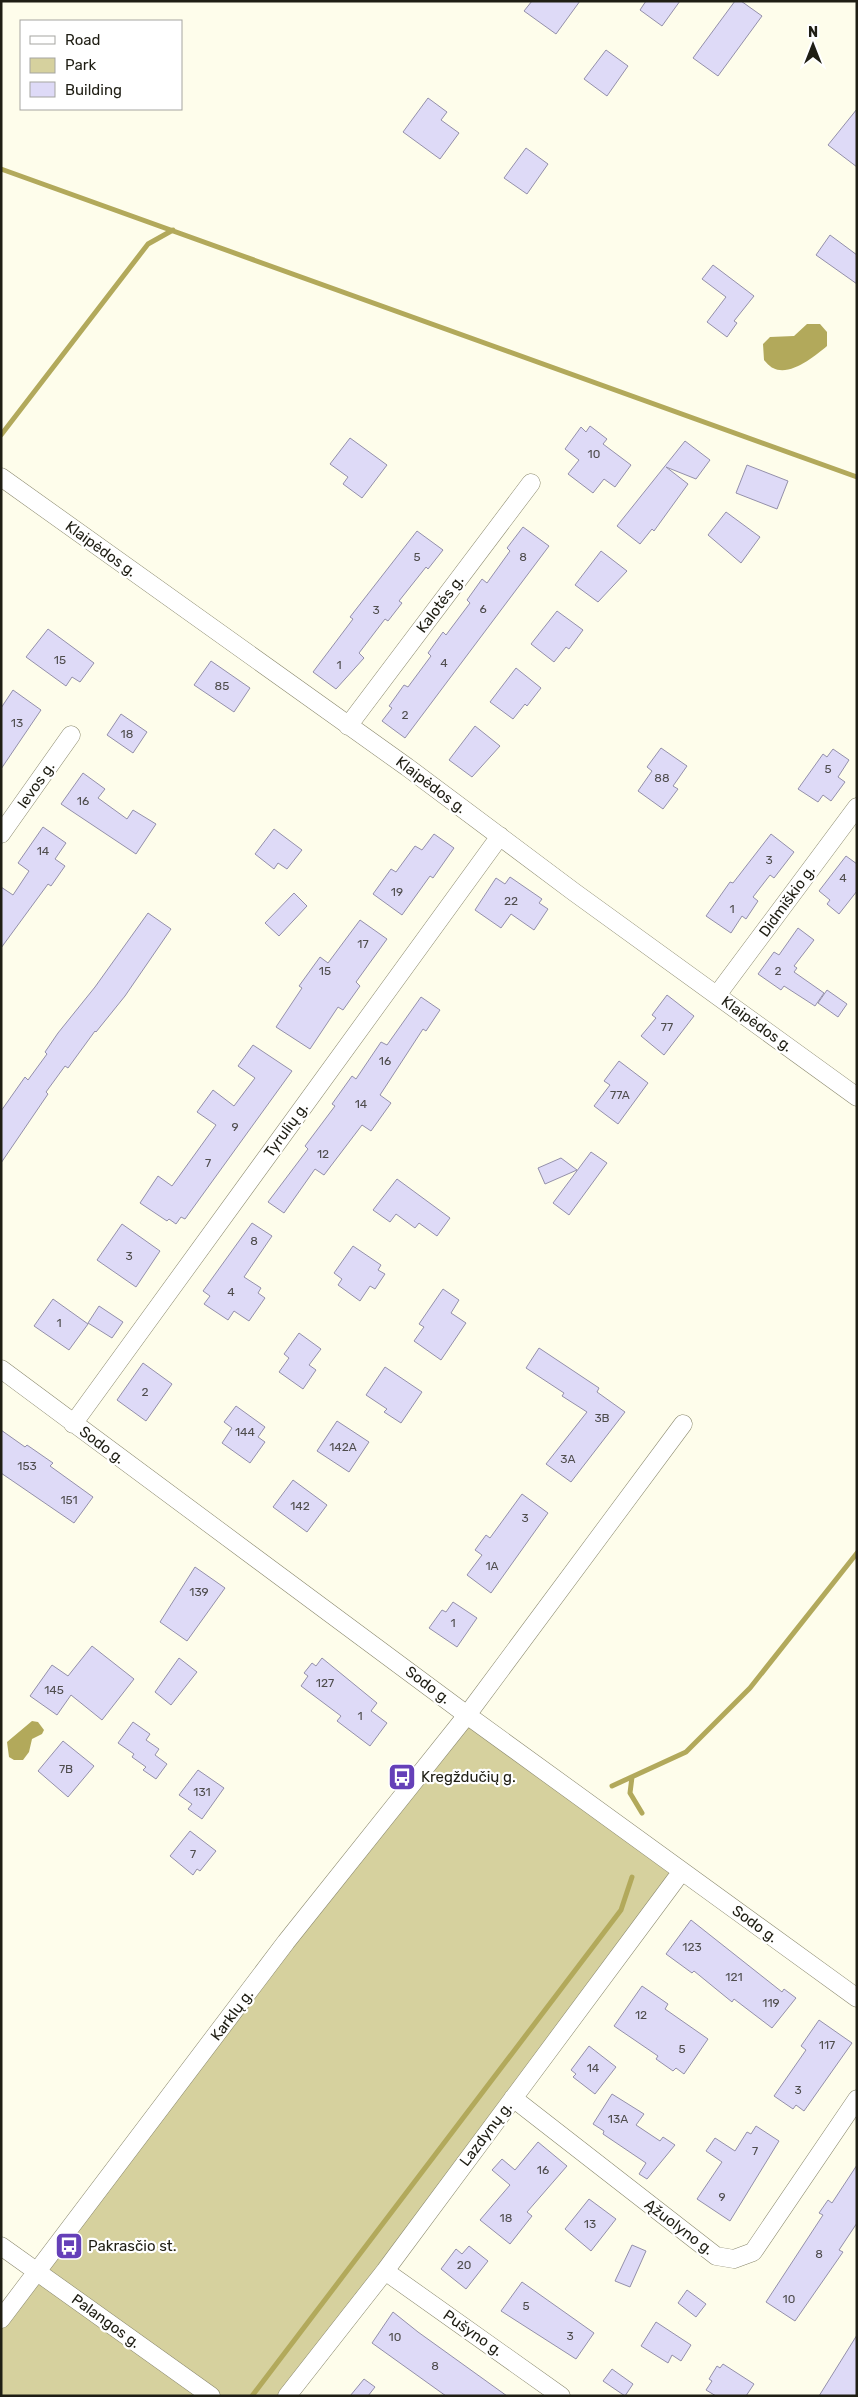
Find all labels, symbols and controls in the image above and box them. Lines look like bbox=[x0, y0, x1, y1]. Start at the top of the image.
legend bbox=[20, 20, 182, 110]
north arrow bbox=[788, 20, 838, 70]
text: N bbox=[808, 24, 818, 41]
text: Road bbox=[65, 31, 101, 49]
text: Park bbox=[65, 56, 96, 74]
text: Building bbox=[65, 81, 122, 99]
house number: 10 bbox=[588, 447, 600, 461]
street label: Klaipėdos g. bbox=[62, 517, 140, 581]
house number: 5 bbox=[413, 550, 421, 564]
house number: 8 bbox=[519, 550, 527, 564]
street label: Kalotės g. bbox=[412, 572, 468, 636]
house number: 6 bbox=[479, 602, 487, 616]
house number: 3 bbox=[372, 603, 380, 617]
house number: 15 bbox=[54, 653, 66, 667]
house number: 4 bbox=[440, 656, 448, 670]
house number: 1 bbox=[336, 658, 342, 672]
house number: 85 bbox=[215, 679, 229, 693]
house number: 2 bbox=[401, 708, 409, 722]
house number: 13 bbox=[11, 716, 23, 730]
house number: 18 bbox=[121, 727, 133, 741]
street label: Klaipėdos g. bbox=[392, 753, 470, 817]
street label: Ievos g. bbox=[13, 758, 59, 812]
house number: 5 bbox=[824, 762, 832, 776]
house number: 88 bbox=[654, 771, 670, 785]
house number: 16 bbox=[77, 794, 89, 808]
house number: 14 bbox=[37, 844, 50, 858]
house number: 3 bbox=[765, 853, 773, 867]
street label: Didmiškio g. bbox=[755, 862, 819, 940]
house number: 4 bbox=[839, 871, 847, 885]
house number: 19 bbox=[391, 885, 403, 899]
house number: 22 bbox=[504, 894, 518, 908]
house number: 1 bbox=[729, 902, 735, 916]
house number: 17 bbox=[357, 937, 369, 951]
house number: 15 bbox=[319, 964, 331, 978]
house number: 2 bbox=[774, 964, 782, 978]
street label: Klaipėdos g. bbox=[718, 992, 796, 1056]
house number: 77 bbox=[661, 1020, 673, 1034]
house number: 16 bbox=[379, 1054, 391, 1068]
house number: 77A bbox=[610, 1088, 630, 1102]
house number: 14 bbox=[355, 1097, 368, 1111]
street label: Tyrulių g. bbox=[260, 1099, 312, 1161]
house number: 9 bbox=[231, 1120, 239, 1134]
house number: 12 bbox=[317, 1147, 329, 1161]
house number: 7 bbox=[205, 1156, 211, 1170]
house number: 8 bbox=[250, 1234, 258, 1248]
house number: 3 bbox=[125, 1249, 133, 1263]
house number: 4 bbox=[227, 1285, 235, 1299]
house number: 1 bbox=[56, 1316, 62, 1330]
house number: 2 bbox=[141, 1385, 149, 1399]
house number: 3B bbox=[594, 1411, 610, 1425]
street label: Sodo g. bbox=[76, 1422, 128, 1468]
house number: 144 bbox=[235, 1425, 256, 1439]
house number: 142A bbox=[329, 1440, 357, 1454]
house number: 3A bbox=[560, 1452, 576, 1466]
house number: 153 bbox=[17, 1459, 37, 1473]
house number: 151 bbox=[60, 1493, 78, 1507]
house number: 142 bbox=[290, 1499, 310, 1513]
house number: 3 bbox=[521, 1511, 529, 1525]
house number: 1A bbox=[485, 1559, 499, 1573]
house number: 139 bbox=[189, 1585, 209, 1599]
house number: 1 bbox=[450, 1616, 456, 1630]
street label: Sodo g. bbox=[402, 1662, 454, 1708]
house number: 127 bbox=[316, 1676, 334, 1690]
house number: 145 bbox=[44, 1683, 64, 1697]
house number: 1 bbox=[357, 1709, 363, 1723]
house number: 7B bbox=[59, 1762, 73, 1776]
bus stop icon: Kregždučių g. bbox=[387, 1762, 417, 1792]
place label: Kregždučių g. bbox=[421, 1768, 516, 1786]
house number: 131 bbox=[193, 1785, 211, 1799]
house number: 7 bbox=[190, 1847, 196, 1861]
street label: Sodo g. bbox=[729, 1901, 781, 1947]
house number: 123 bbox=[682, 1940, 702, 1954]
house number: 121 bbox=[725, 1970, 743, 1984]
street label: Karklų g. bbox=[207, 1986, 257, 2044]
house number: 119 bbox=[762, 1996, 780, 2010]
house number: 12 bbox=[635, 2008, 647, 2022]
house number: 117 bbox=[819, 2038, 835, 2052]
house number: 5 bbox=[678, 2042, 686, 2056]
house number: 14 bbox=[587, 2061, 600, 2075]
house number: 3 bbox=[794, 2083, 802, 2097]
street label: Lazdynų g. bbox=[456, 2098, 516, 2170]
house number: 13A bbox=[608, 2112, 628, 2126]
house number: 7 bbox=[752, 2144, 758, 2158]
house number: 16 bbox=[537, 2163, 549, 2177]
house number: 9 bbox=[718, 2190, 726, 2204]
street label: Ąžuolyno g. bbox=[641, 2195, 717, 2259]
house number: 18 bbox=[500, 2211, 512, 2225]
house number: 13 bbox=[584, 2217, 596, 2231]
bus stop icon: Pakrasčio st. bbox=[54, 2231, 84, 2261]
place label: Pakrasčio st. bbox=[88, 2237, 177, 2255]
house number: 8 bbox=[815, 2247, 823, 2261]
house number: 20 bbox=[457, 2258, 471, 2272]
street label: Palangos g. bbox=[68, 2290, 144, 2352]
house number: 10 bbox=[783, 2292, 795, 2306]
house number: 5 bbox=[522, 2299, 530, 2313]
street label: Pušyno g. bbox=[440, 2306, 506, 2360]
house number: 3 bbox=[566, 2329, 574, 2343]
house number: 10 bbox=[389, 2330, 401, 2344]
house number: 8 bbox=[431, 2359, 439, 2373]

